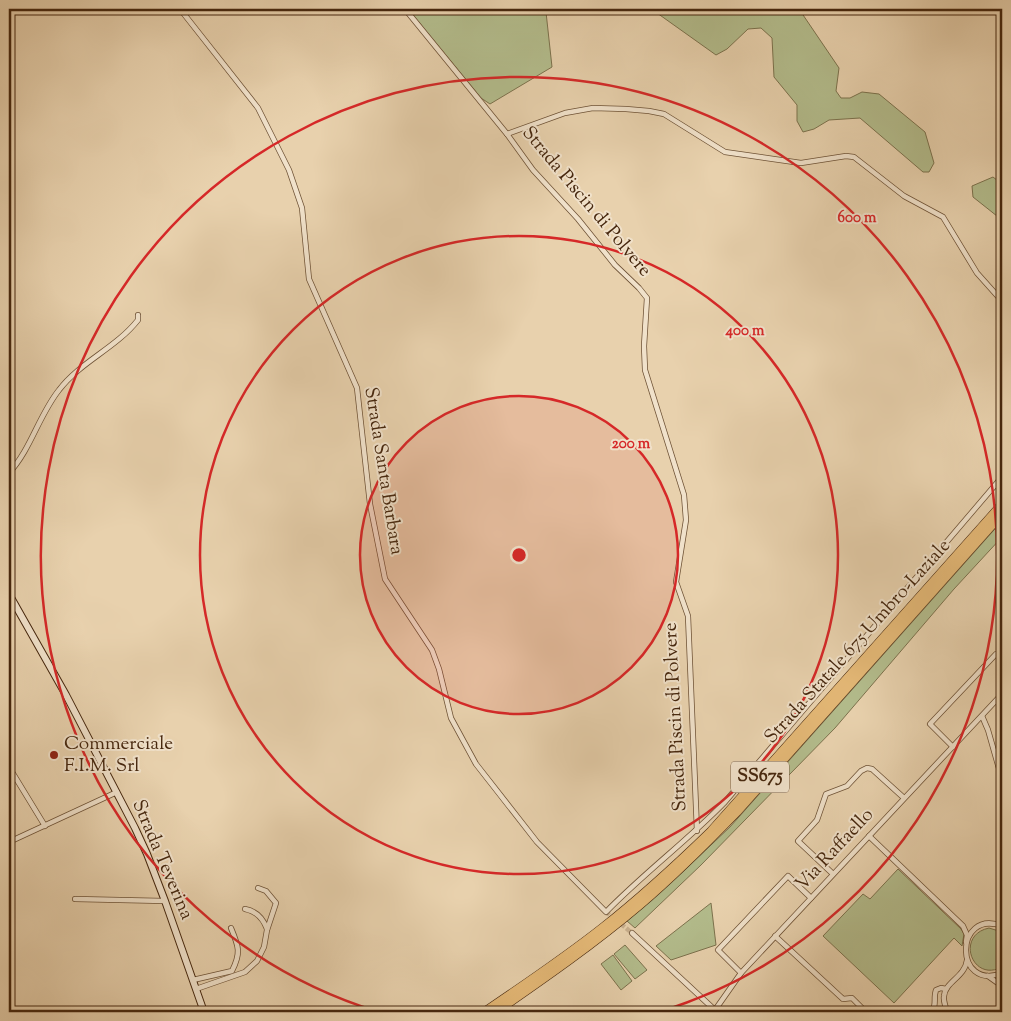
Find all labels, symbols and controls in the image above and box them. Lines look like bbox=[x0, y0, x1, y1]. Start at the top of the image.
street label: Strada Piscin di Polvere bbox=[515, 121, 657, 283]
text: 600 m bbox=[838, 208, 877, 229]
text: 400 m bbox=[725, 321, 765, 342]
street label: Strada Santa Barbara bbox=[356, 385, 410, 557]
text: 200 m bbox=[612, 434, 651, 455]
street label: Strada Statale 675 Umbro-Laziale bbox=[759, 534, 957, 750]
centre of rings bbox=[510, 546, 528, 564]
street label: Strada Piscin di Polvere bbox=[658, 622, 694, 812]
place label: Commerciale F.I.M. Srl bbox=[64, 731, 173, 780]
marker: Commerciale F.I.M. Srl bbox=[48, 749, 60, 761]
road number: SS675 bbox=[731, 762, 789, 792]
street label: Strada Teverina bbox=[125, 796, 200, 924]
street label: Via Raffaello bbox=[790, 803, 880, 897]

